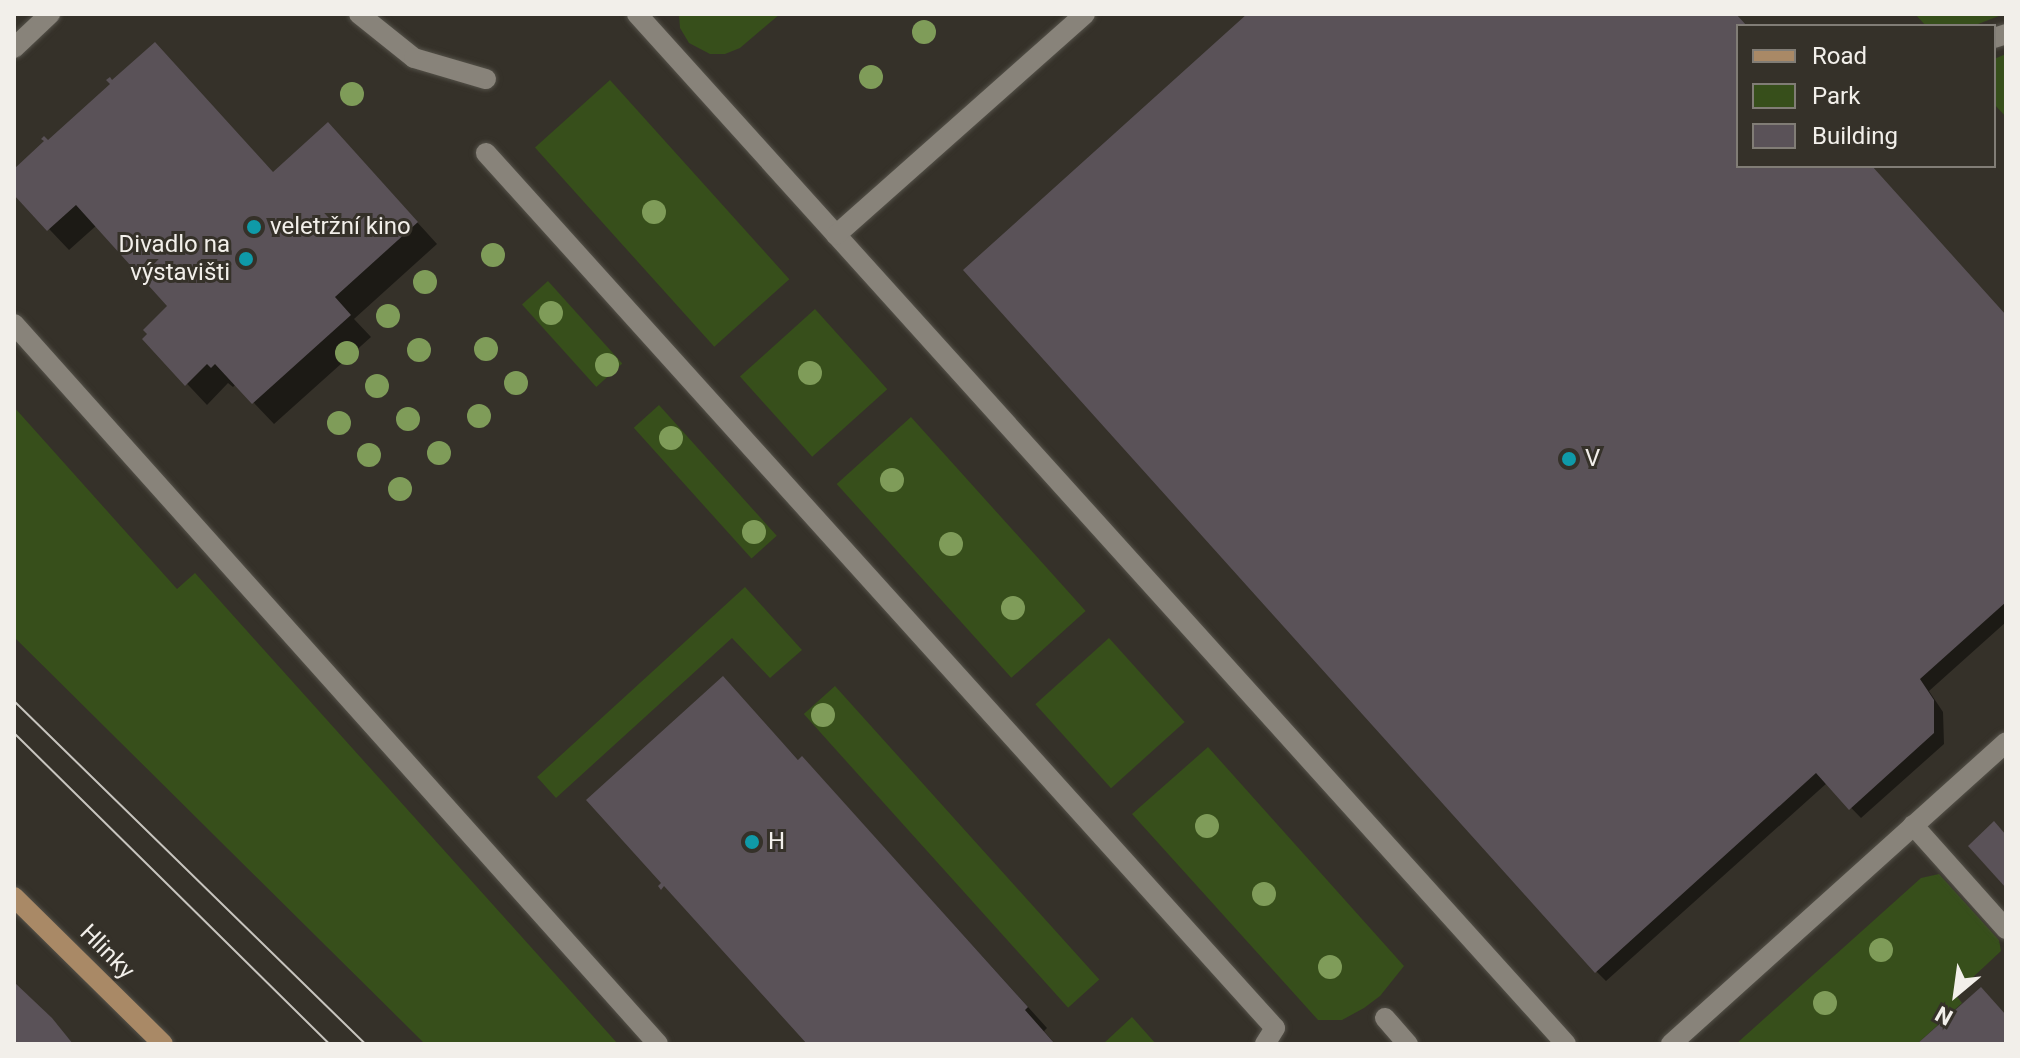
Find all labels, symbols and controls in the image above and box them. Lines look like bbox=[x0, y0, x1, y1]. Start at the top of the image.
legend bbox=[1736, 24, 1996, 168]
text: Road bbox=[1812, 42, 1867, 70]
text: Park bbox=[1812, 82, 1860, 110]
text: Building bbox=[1812, 122, 1898, 150]
place label: veletržní kino bbox=[270, 213, 411, 241]
marker: veletržní kino bbox=[245, 218, 263, 236]
place label: Divadlo na výstavišti bbox=[119, 231, 230, 287]
marker: Divadlo na výstavišti bbox=[237, 250, 255, 268]
place label: V bbox=[1585, 445, 1600, 473]
marker: V bbox=[1560, 450, 1578, 468]
place label: H bbox=[768, 828, 785, 856]
marker: H bbox=[743, 833, 761, 851]
street label: Hlinky bbox=[74, 919, 140, 985]
north arrow bbox=[1916, 954, 1996, 1034]
text: N bbox=[1931, 1001, 1957, 1030]

